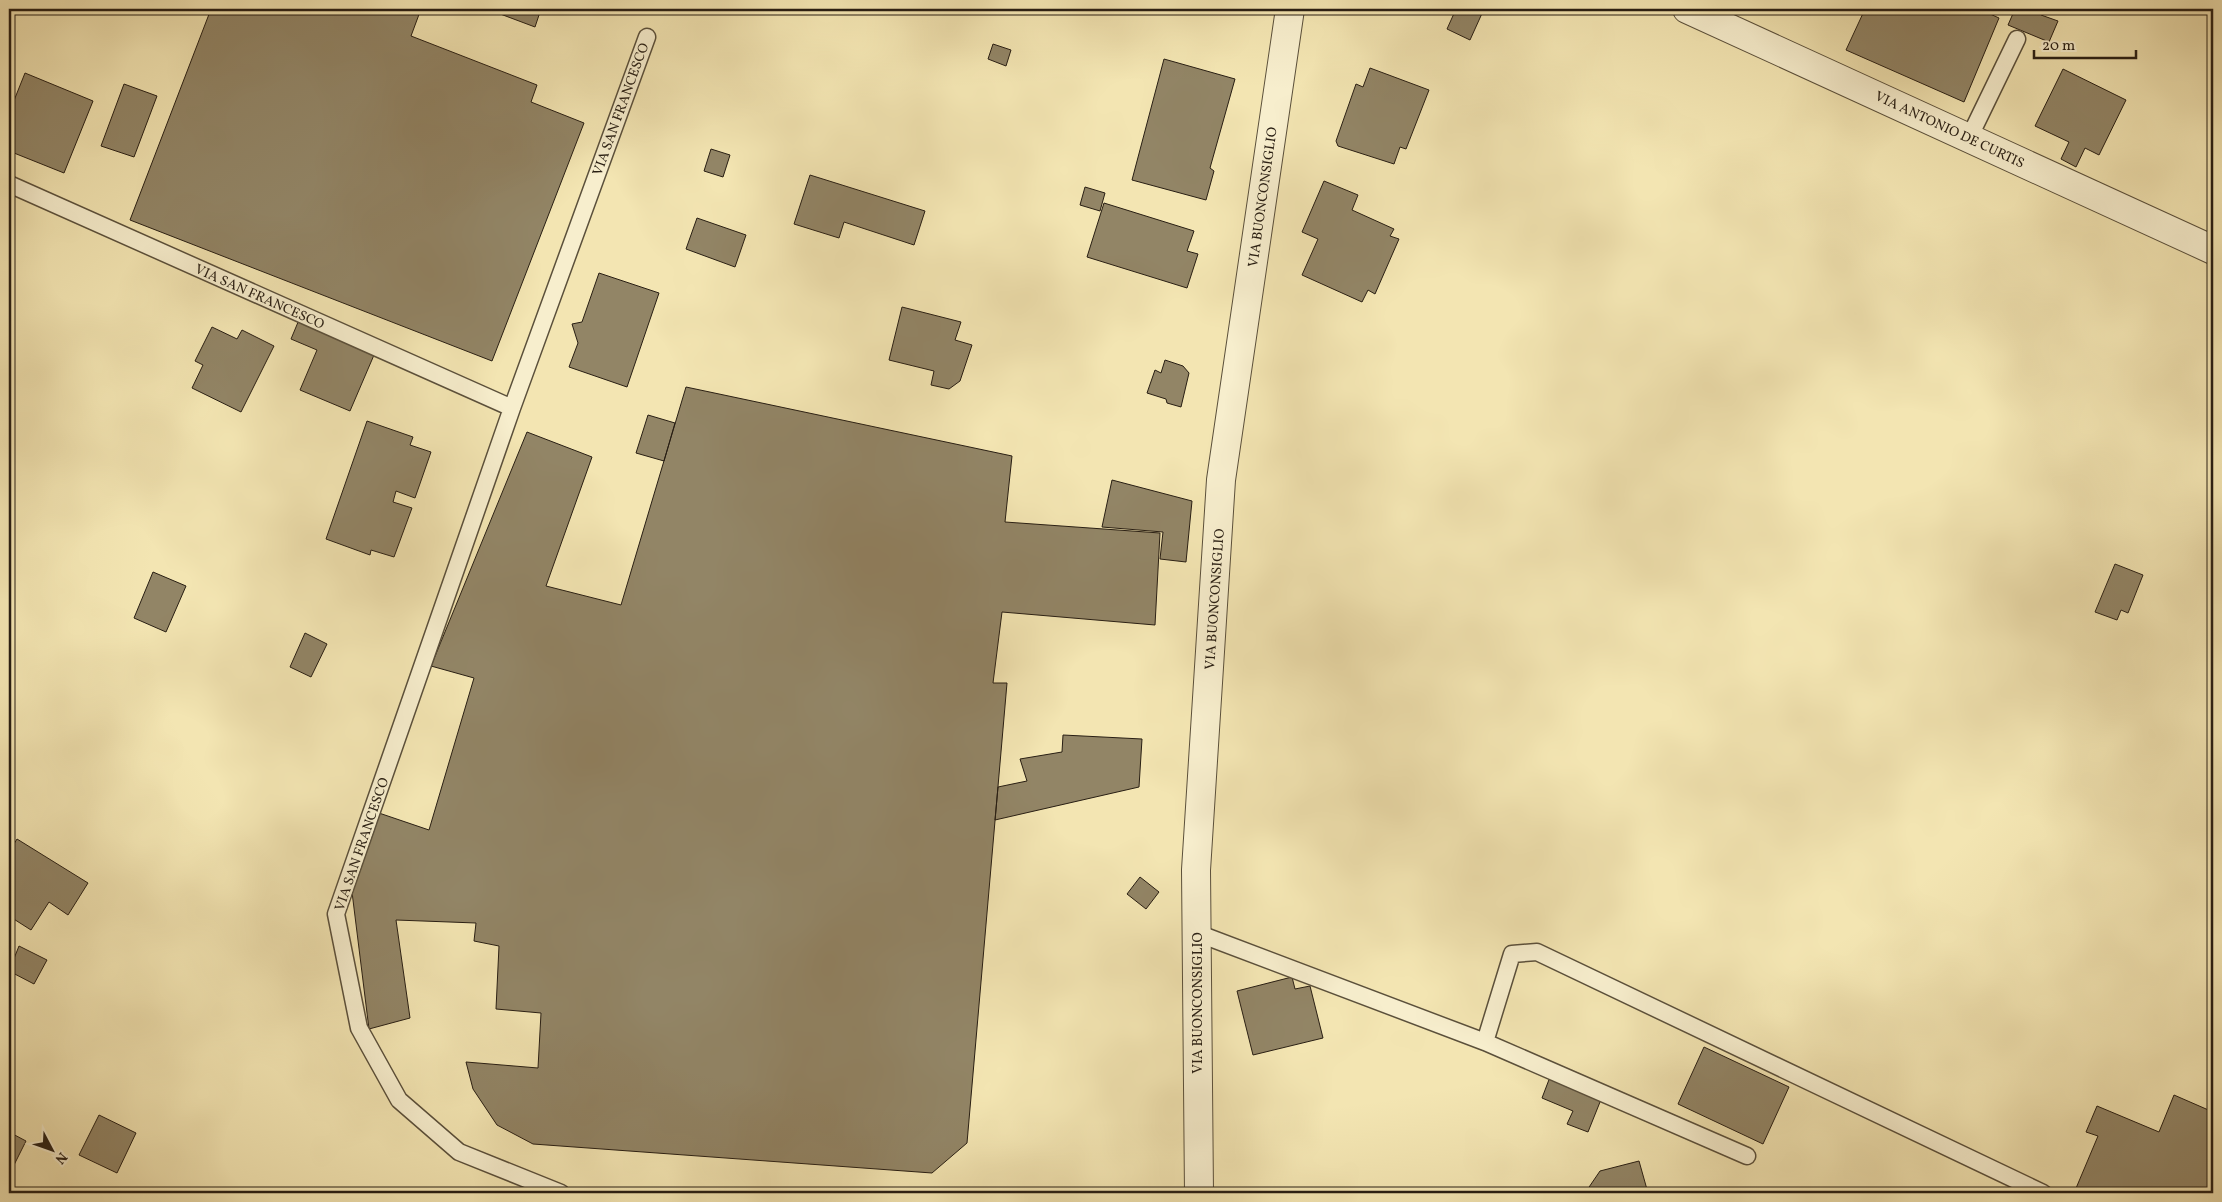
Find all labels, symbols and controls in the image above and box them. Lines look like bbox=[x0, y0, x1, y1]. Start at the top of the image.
scale bar bbox=[2034, 28, 2137, 60]
text: 20 m bbox=[2042, 36, 2075, 57]
street label: VIA SAN FRANCESCO bbox=[589, 40, 654, 179]
street label: VIA ANTONIO DE CURTIS bbox=[1871, 87, 2027, 173]
street label: VIA BUONCONSIGLIO bbox=[1244, 126, 1283, 269]
street label: VIA SAN FRANCESCO bbox=[192, 260, 327, 335]
street label: VIA BUONCONSIGLIO bbox=[1201, 528, 1230, 670]
street label: VIA SAN FRANCESCO bbox=[331, 775, 394, 914]
street label: VIA BUONCONSIGLIO bbox=[1189, 932, 1208, 1074]
north arrow bbox=[28, 1124, 78, 1174]
text: N bbox=[50, 1147, 71, 1168]

